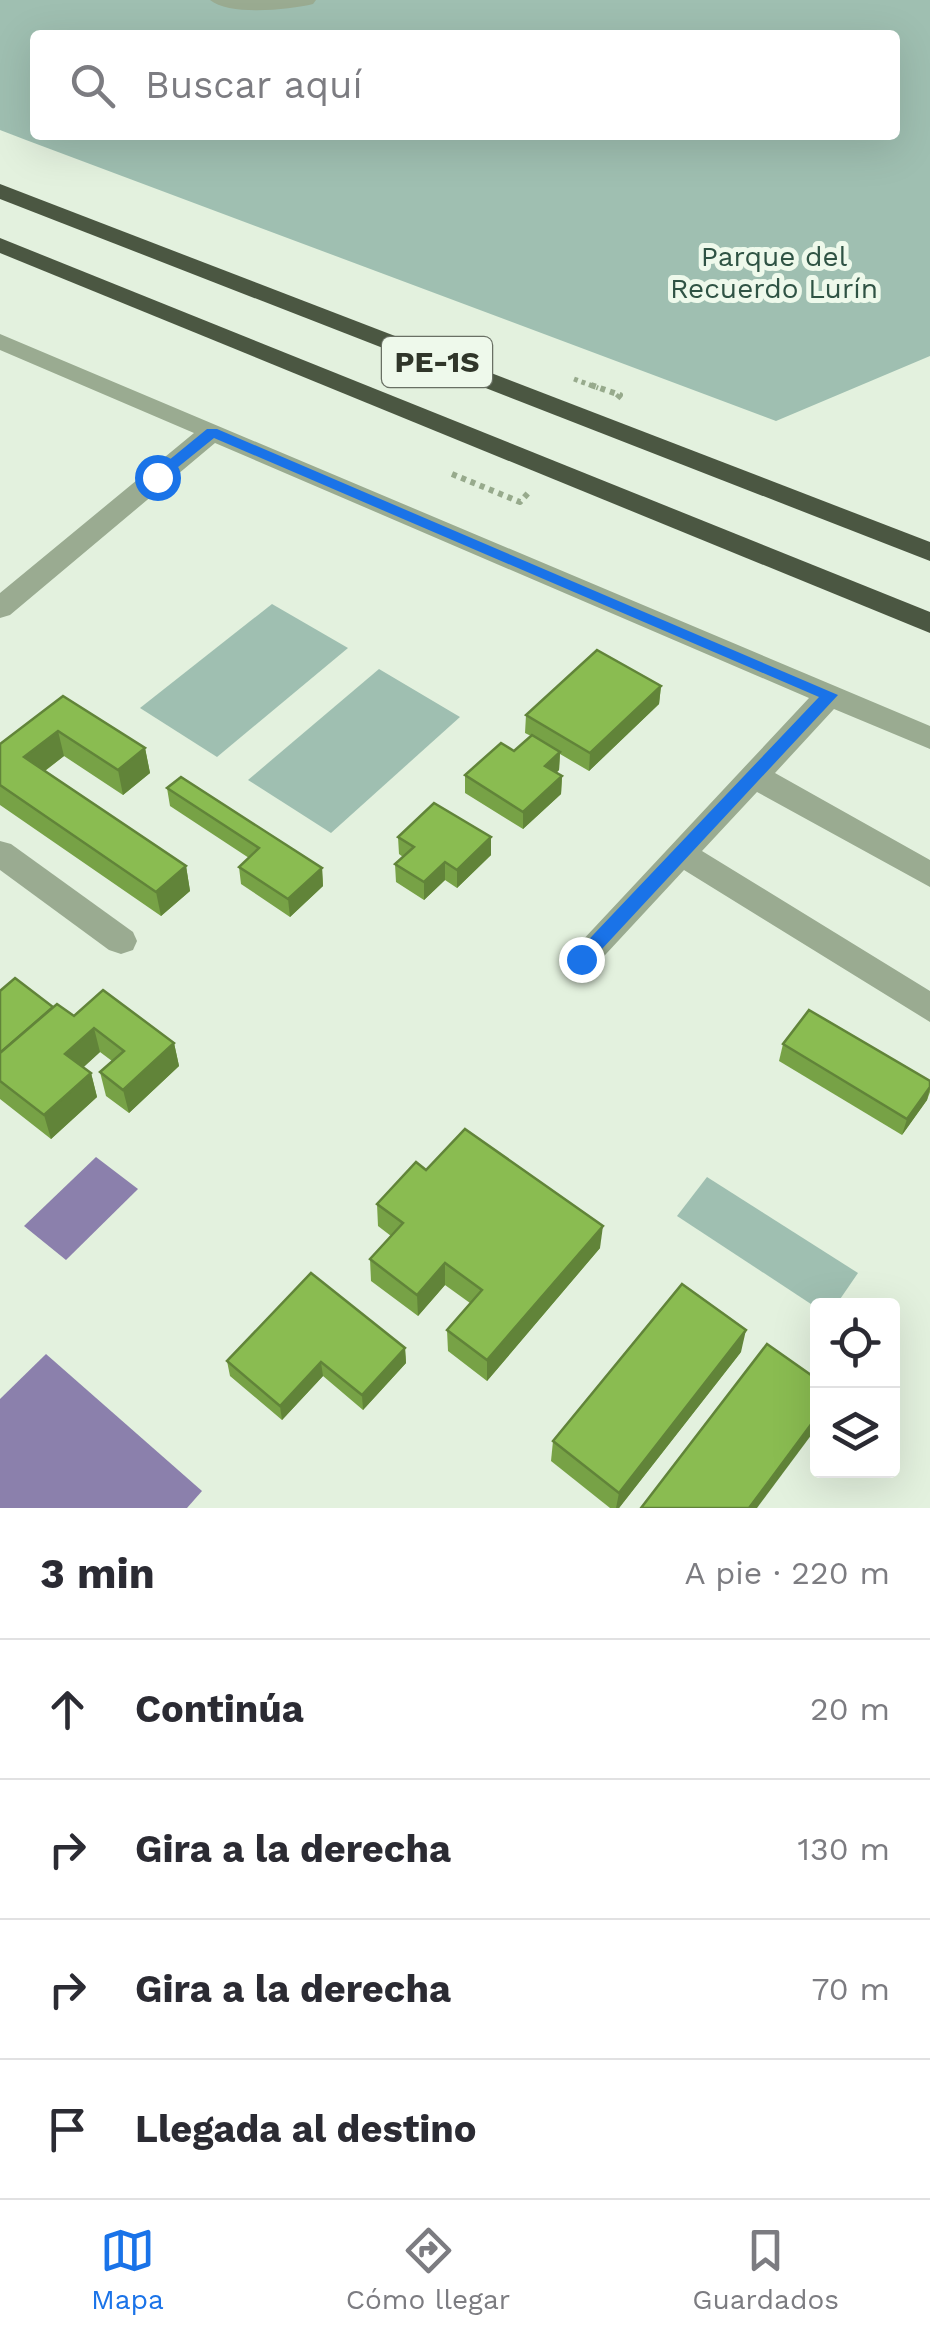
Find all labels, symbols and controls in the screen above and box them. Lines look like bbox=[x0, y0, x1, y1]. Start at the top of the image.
search box bbox=[30, 30, 900, 140]
icon: search bbox=[65, 58, 120, 113]
text: Buscar aquí bbox=[145, 63, 363, 107]
park label: Parque del Recuerdo Lurín bbox=[670, 240, 878, 305]
road number: PE-1S bbox=[382, 337, 492, 387]
route start bbox=[135, 455, 181, 501]
route end bbox=[559, 937, 605, 983]
map controls bbox=[810, 1298, 900, 1478]
button: locate bbox=[810, 1298, 900, 1388]
button: layers bbox=[810, 1388, 900, 1478]
text: 3 min bbox=[40, 1549, 155, 1598]
text: A pie · 220 m bbox=[685, 1554, 890, 1592]
icon: ahead bbox=[40, 1682, 95, 1737]
text: Continúa bbox=[135, 1687, 304, 1731]
text: 20 m bbox=[810, 1690, 890, 1728]
icon: right bbox=[40, 1822, 95, 1877]
text: Gira a la derecha bbox=[135, 1827, 451, 1871]
text: 130 m bbox=[798, 1830, 890, 1868]
icon: right bbox=[40, 1962, 95, 2017]
text: Gira a la derecha bbox=[135, 1967, 451, 2011]
text: 70 m bbox=[811, 1970, 890, 2008]
icon: arrive bbox=[40, 2102, 95, 2157]
text: Llegada al destino bbox=[135, 2107, 477, 2151]
tab: Mapa bbox=[91, 2223, 164, 2316]
tab: Cómo llegar bbox=[346, 2223, 510, 2316]
tab: Guardados bbox=[692, 2223, 839, 2316]

